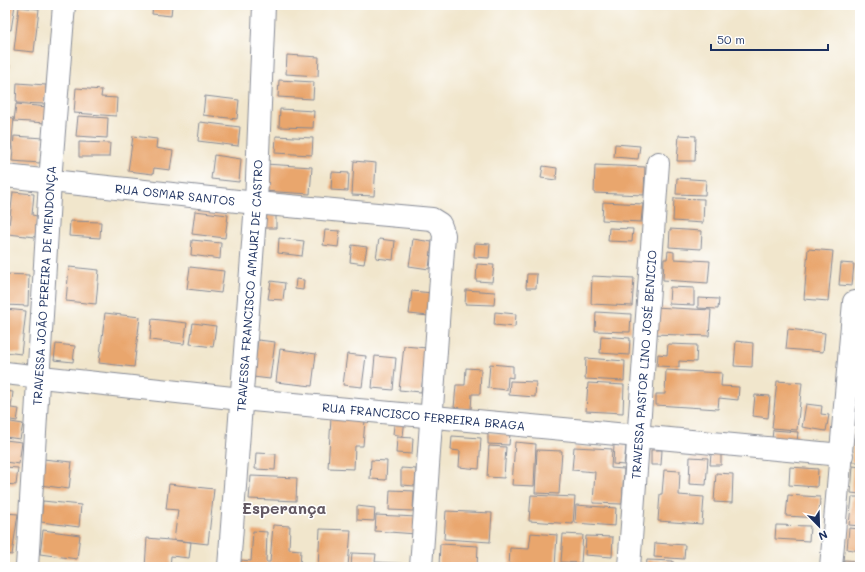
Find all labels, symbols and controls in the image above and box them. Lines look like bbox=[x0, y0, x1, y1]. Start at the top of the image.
scale bar bbox=[711, 26, 828, 52]
text: 50 m bbox=[717, 31, 745, 47]
street label: TRAVESSA FRANCISCO AMAURI DE CASTRO bbox=[233, 159, 266, 412]
street label: TRAVESSA JOÃO PEREIRA DE MENDONÇA bbox=[29, 165, 59, 406]
street label: RUA OSMAR SANTOS bbox=[114, 180, 236, 209]
street label: TRAVESSA PASTOR LINO JOSÉ BENICIO bbox=[627, 249, 660, 480]
street label: RUA FRANCISCO FERREIRA BRAGA bbox=[322, 399, 526, 433]
district label: Esperança bbox=[242, 497, 327, 518]
north arrow bbox=[799, 506, 839, 546]
text: N bbox=[816, 527, 830, 544]

